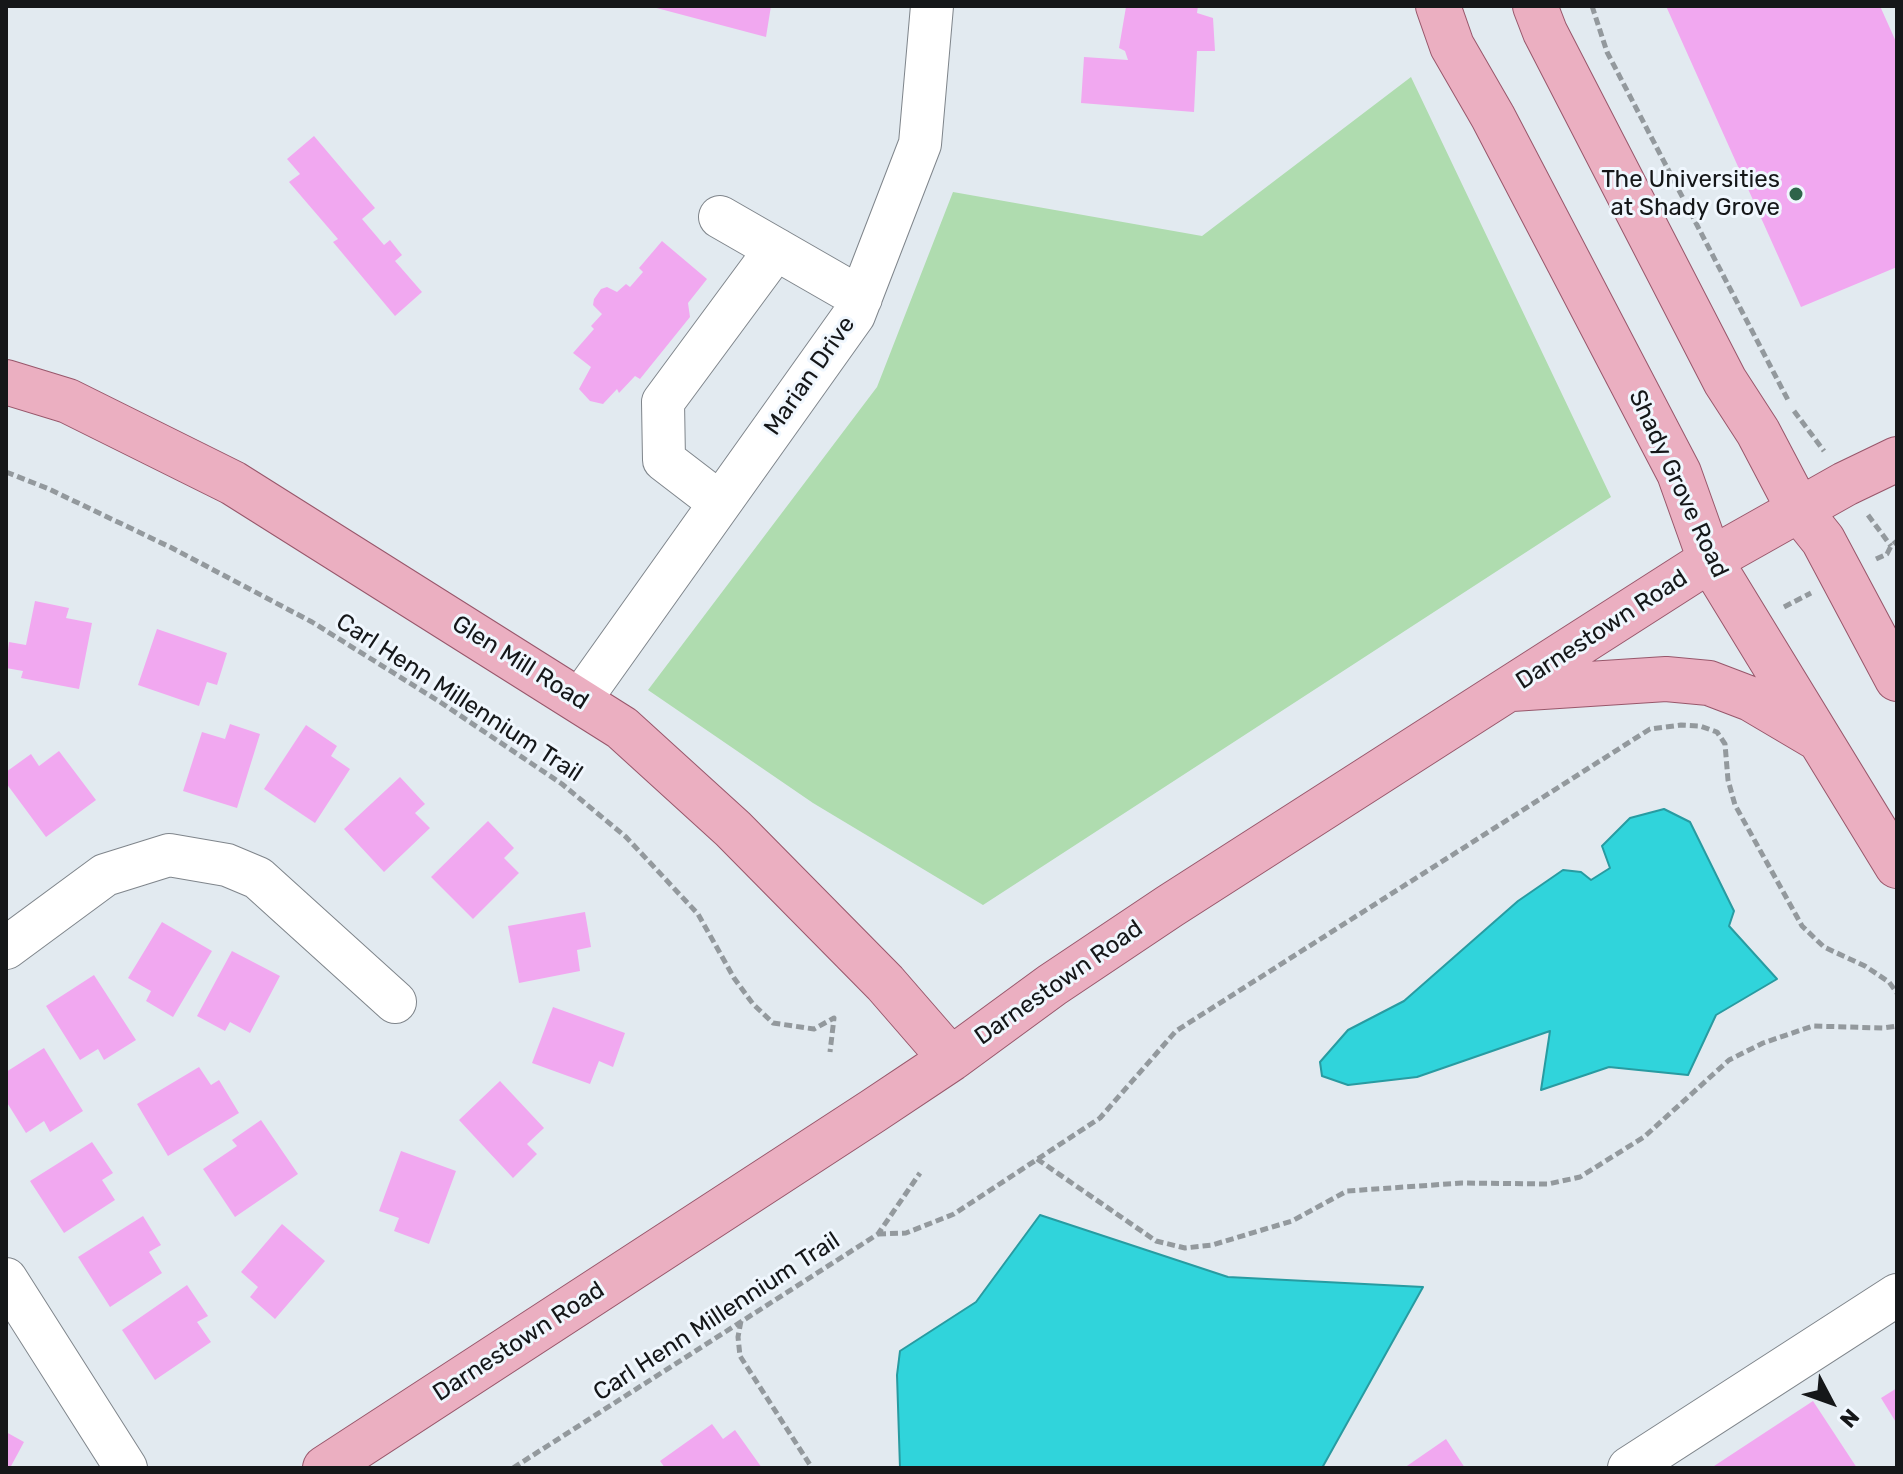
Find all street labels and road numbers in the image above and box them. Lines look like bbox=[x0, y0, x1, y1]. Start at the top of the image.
street label: Marian Drive bbox=[758, 311, 862, 441]
street label: Shady Grove Road bbox=[1622, 386, 1734, 582]
street label: Darnestown Road bbox=[1511, 564, 1693, 696]
street label: Carl Henn Millennium Trail bbox=[330, 608, 588, 788]
street label: Glen Mill Road bbox=[447, 610, 593, 716]
street label: Darnestown Road bbox=[969, 914, 1149, 1052]
street label: Carl Henn Millennium Trail bbox=[588, 1227, 846, 1407]
street label: Darnestown Road bbox=[428, 1276, 610, 1408]

